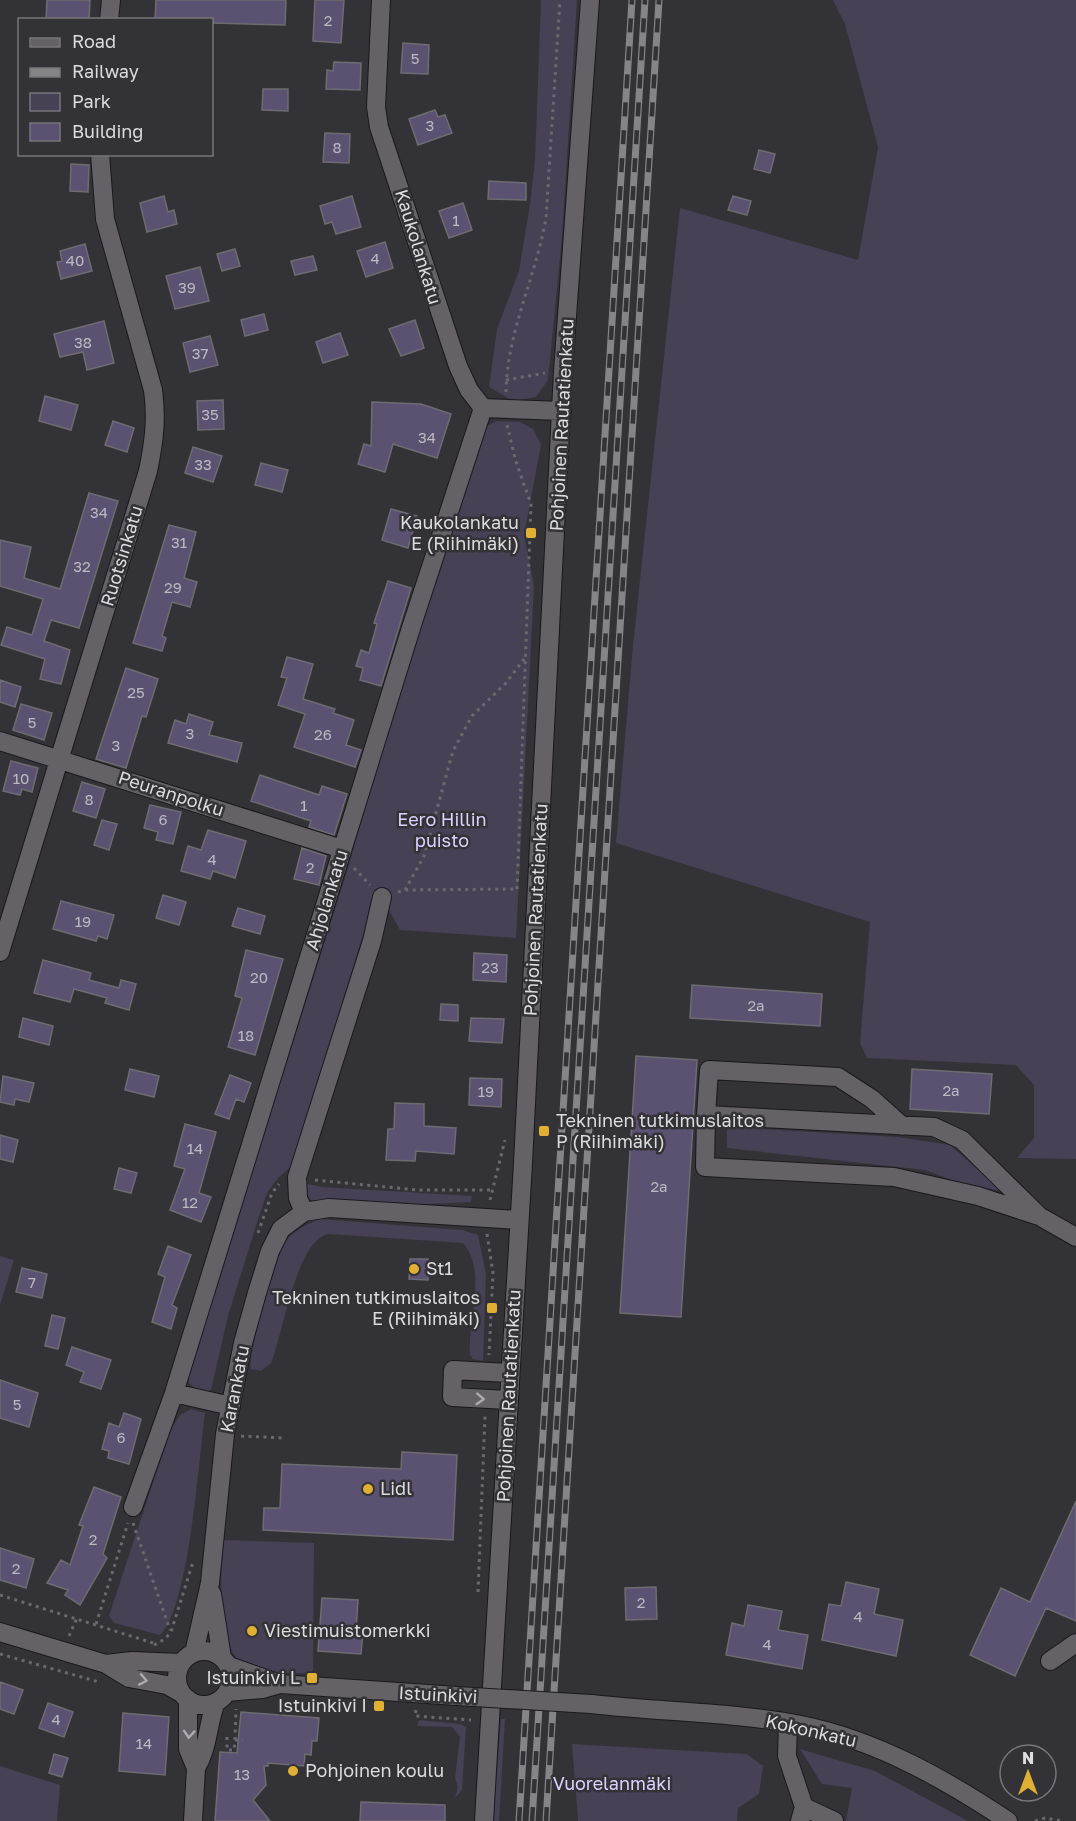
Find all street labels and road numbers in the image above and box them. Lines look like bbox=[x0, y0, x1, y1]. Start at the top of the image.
street label: Kaukolankatu bbox=[391, 187, 447, 307]
street label: Pohjoinen Rautatienkatu bbox=[544, 318, 578, 532]
street label: Ruotsinkatu bbox=[95, 503, 147, 609]
street label: Peuranpolku bbox=[116, 766, 227, 820]
street label: Pohjoinen Rautatienkatu bbox=[518, 803, 552, 1017]
street label: Ahjolankatu bbox=[300, 847, 352, 953]
street label: Pohjoinen Rautatienkatu bbox=[491, 1289, 525, 1503]
street label: Karankatu bbox=[215, 1343, 253, 1434]
street label: Istuinkivi bbox=[398, 1681, 478, 1707]
street label: Kokonkatu bbox=[764, 1709, 859, 1751]

